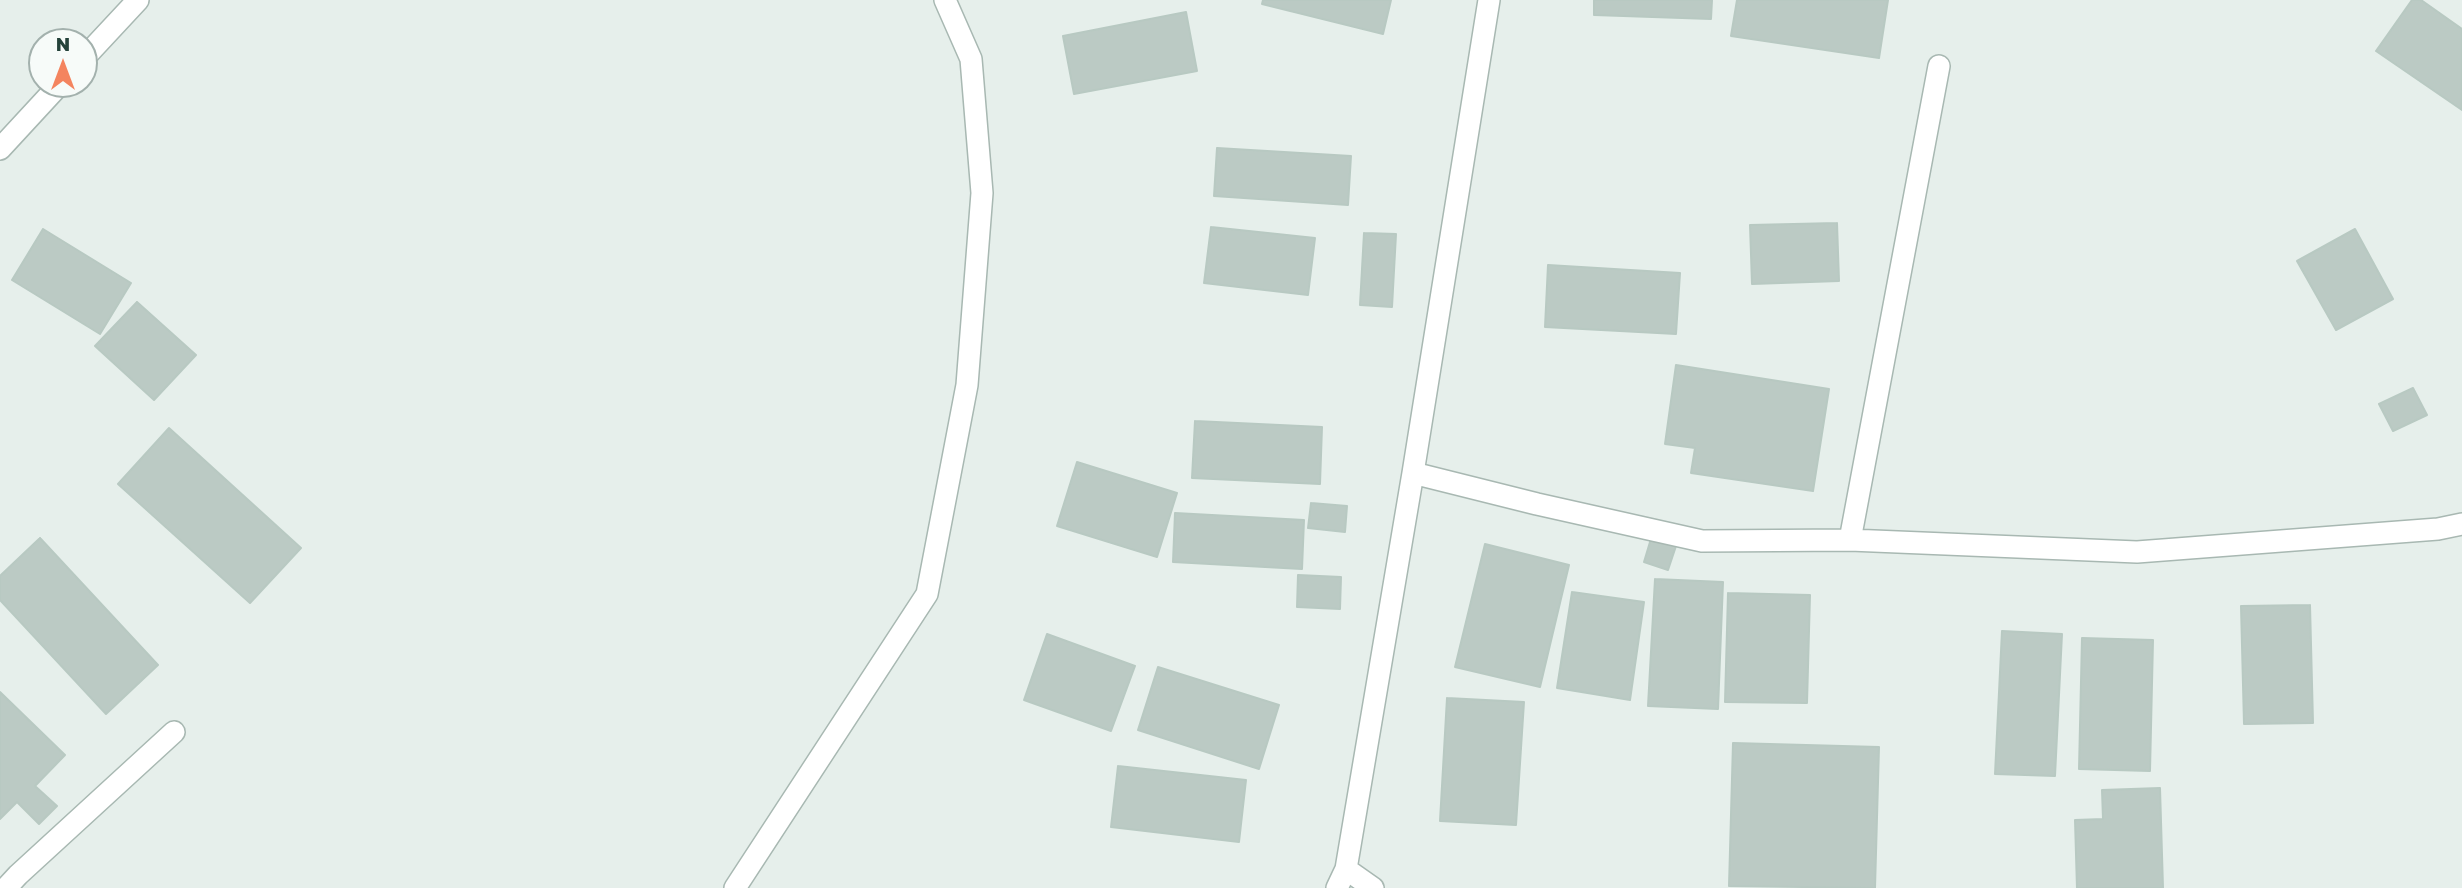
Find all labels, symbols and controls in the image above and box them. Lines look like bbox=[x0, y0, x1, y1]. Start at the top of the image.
north arrow bbox=[28, 28, 98, 98]
text: N bbox=[56, 32, 70, 55]

